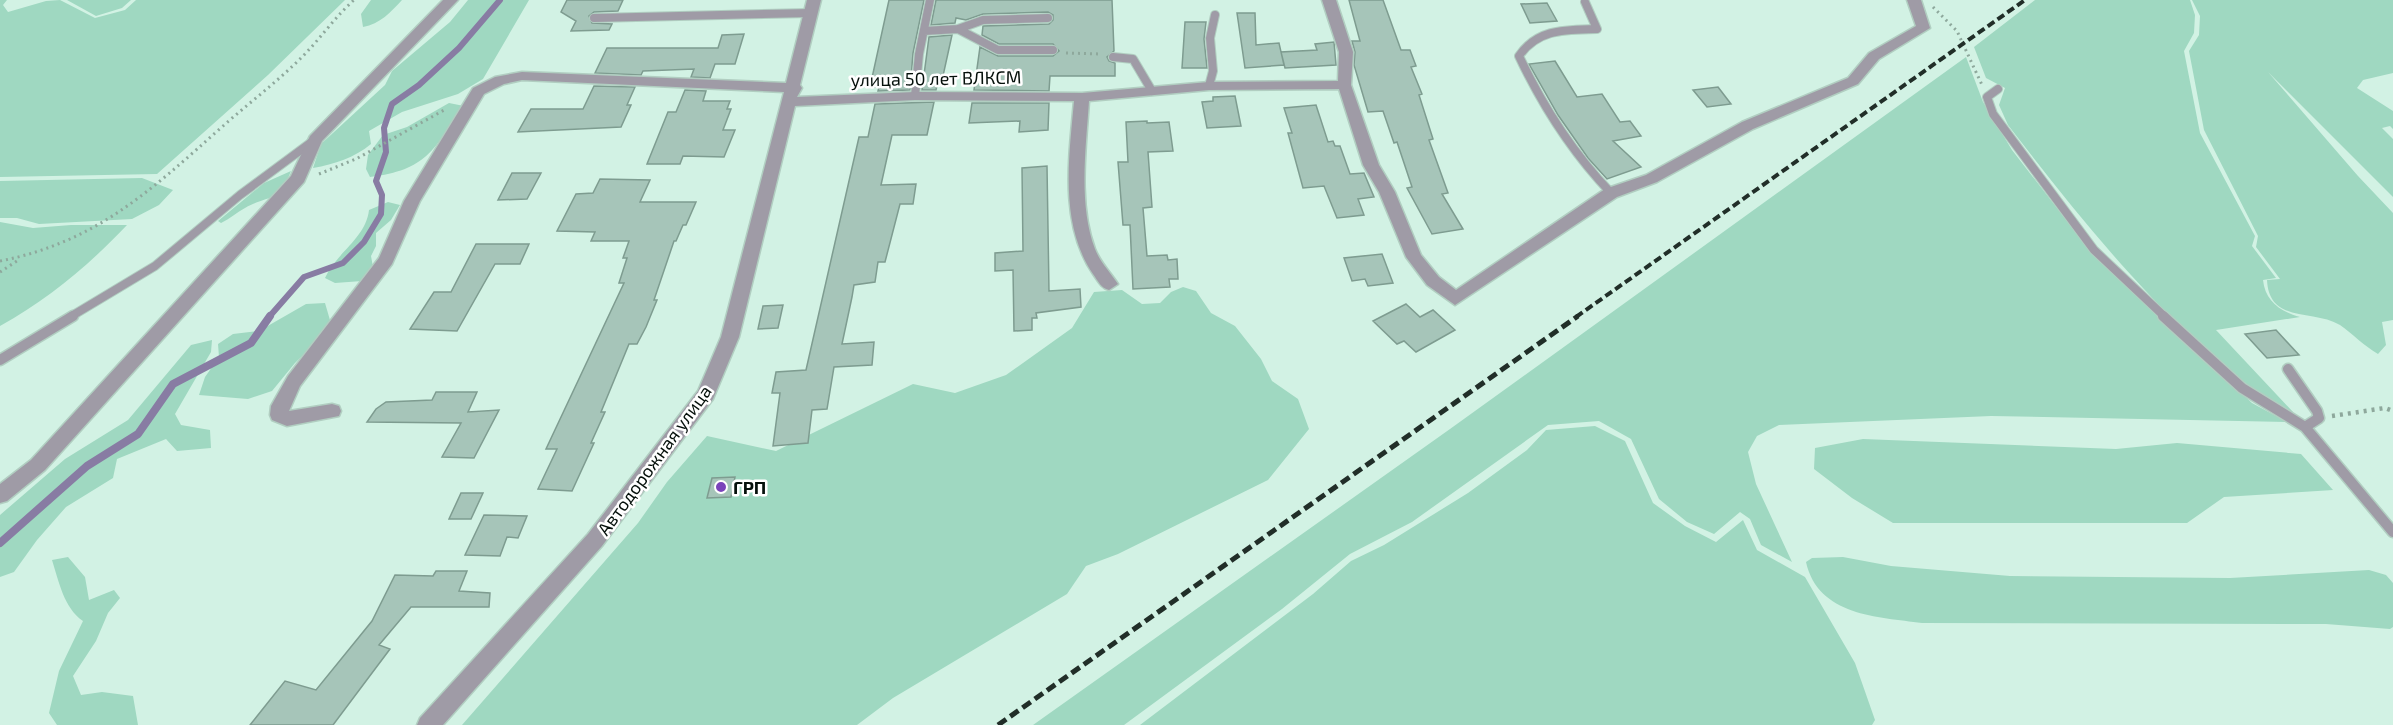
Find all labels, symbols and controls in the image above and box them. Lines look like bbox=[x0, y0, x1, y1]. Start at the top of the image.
street label: улица 50 лет ВЛКСМ bbox=[850, 66, 1022, 90]
street label: Автодорожная улица bbox=[592, 381, 716, 539]
place label: ГРП bbox=[733, 476, 766, 498]
marker: ГРП bbox=[714, 480, 728, 494]

